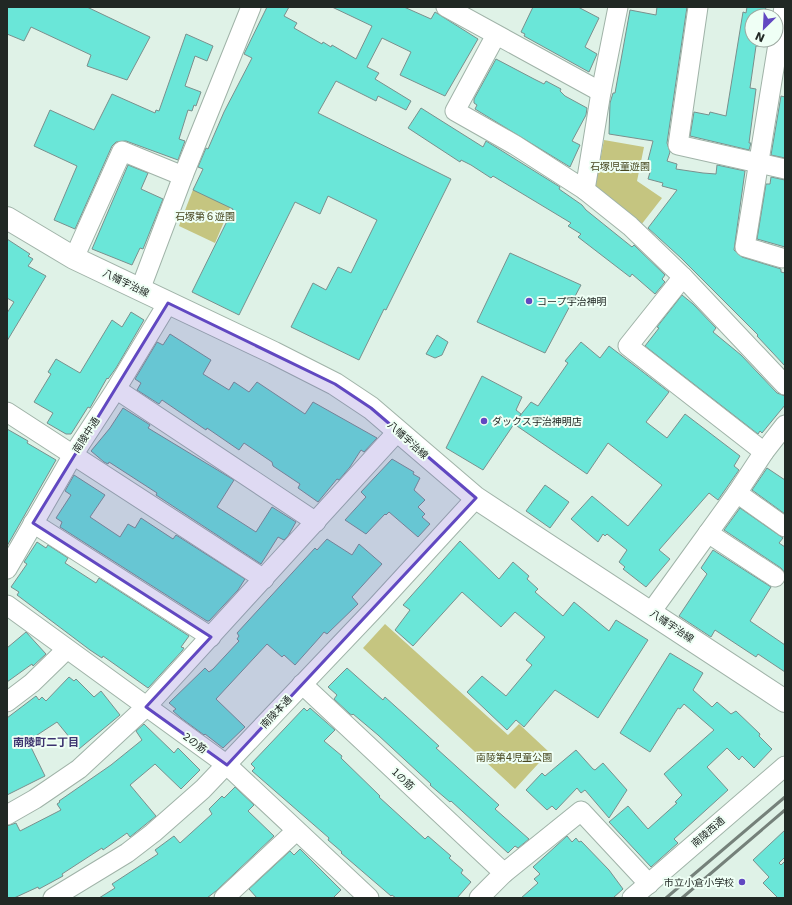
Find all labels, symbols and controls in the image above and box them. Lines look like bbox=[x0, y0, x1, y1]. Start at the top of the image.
north arrow bbox=[744, 8, 784, 48]
text: N bbox=[753, 29, 767, 44]
park label: 石塚児童遊園 bbox=[590, 161, 650, 172]
park label: 石塚第６遊園 bbox=[175, 211, 235, 222]
street label: 八幡宇治線 bbox=[101, 267, 151, 299]
marker: コープ宇治神明 bbox=[524, 296, 534, 306]
place label: コープ宇治神明 bbox=[537, 296, 606, 307]
street label: 南陵中通 bbox=[70, 415, 102, 455]
marker: ダックス宇治神明店 bbox=[479, 416, 489, 426]
place label: ダックス宇治神明店 bbox=[492, 416, 582, 427]
street label: 八幡宇治線 bbox=[386, 419, 430, 461]
street label: 八幡宇治線 bbox=[648, 607, 696, 645]
street label: 南陵本通 bbox=[258, 694, 294, 730]
street label: 2の筋 bbox=[181, 731, 209, 755]
district label: 南陵町二丁目 bbox=[13, 736, 79, 749]
park label: 南陵第4児童公園 bbox=[476, 752, 552, 763]
street label: 1の筋 bbox=[390, 766, 416, 792]
street label: 南陵西通 bbox=[689, 815, 727, 849]
place label: 市立小倉小学校 bbox=[664, 877, 734, 888]
marker: 市立小倉小学校 bbox=[737, 877, 747, 887]

